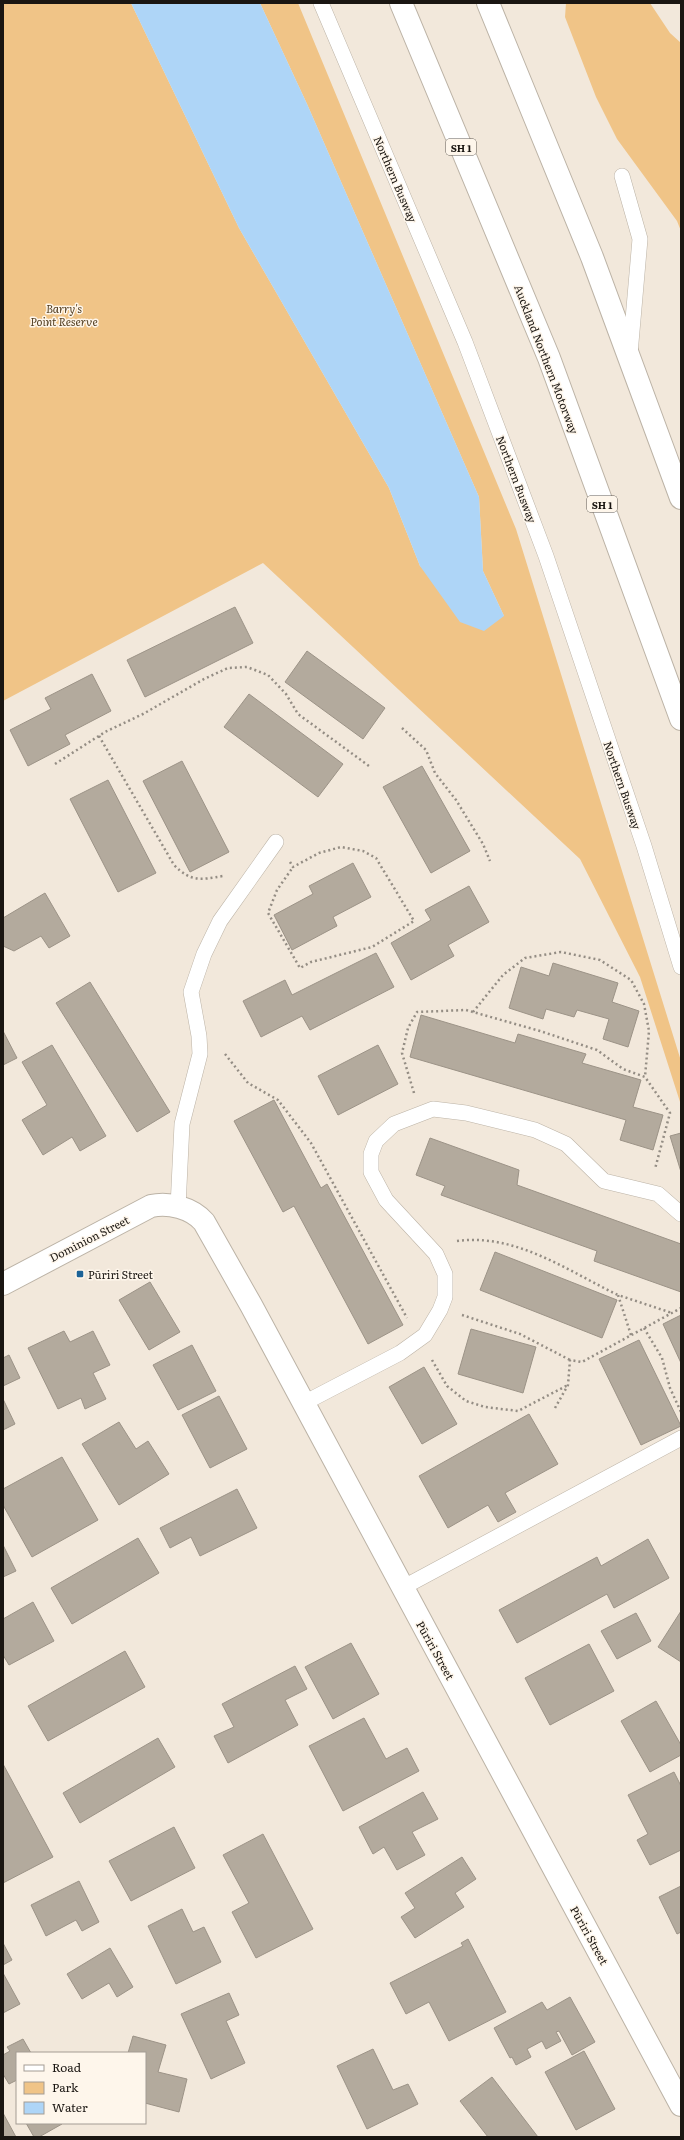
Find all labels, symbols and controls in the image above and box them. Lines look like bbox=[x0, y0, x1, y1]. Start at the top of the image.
street label: Northern Busway bbox=[371, 133, 422, 225]
road number: SH 1 bbox=[446, 139, 476, 155]
street label: Auckland Northern Motorway bbox=[511, 282, 583, 436]
park label: Barry's Point Reserve bbox=[30, 300, 98, 329]
street label: Northern Busway bbox=[493, 433, 541, 526]
road number: SH 1 bbox=[587, 496, 617, 512]
street label: Northern Busway bbox=[600, 739, 646, 832]
street label: Dominion Street bbox=[46, 1211, 132, 1265]
place label: Pūriri Street bbox=[88, 1266, 154, 1282]
marker: Pūriri Street bbox=[75, 1269, 85, 1279]
street label: Pūriri Street bbox=[413, 1618, 459, 1683]
street label: Pūriri Street bbox=[567, 1903, 613, 1968]
legend bbox=[16, 2052, 146, 2124]
text: Road bbox=[52, 2058, 82, 2076]
text: Park bbox=[52, 2078, 79, 2096]
text: Water bbox=[52, 2098, 88, 2116]

